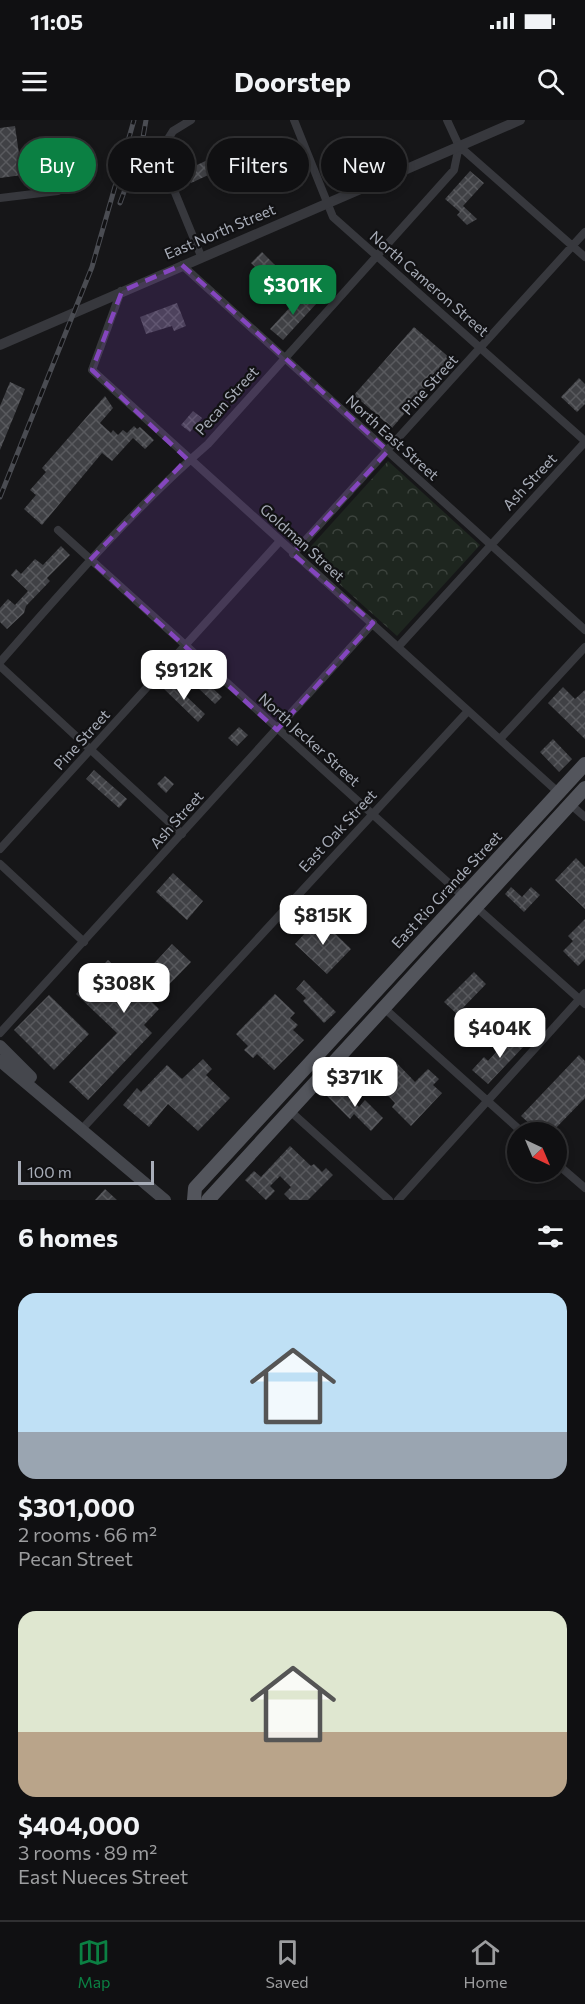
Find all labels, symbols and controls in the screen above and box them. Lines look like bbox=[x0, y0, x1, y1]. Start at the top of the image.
text: 11:05 bbox=[30, 8, 83, 35]
icon: menu bbox=[18, 65, 51, 98]
text: Doorstep bbox=[234, 65, 351, 98]
icon: search bbox=[534, 65, 567, 98]
chip: Buy bbox=[18, 138, 96, 192]
chip: Rent bbox=[108, 138, 195, 192]
chip: Filters bbox=[207, 138, 309, 192]
chip: New bbox=[321, 138, 407, 192]
street label: East North Street bbox=[161, 200, 278, 263]
street label: North Cameron Street bbox=[367, 227, 493, 340]
pin: $301K bbox=[251, 265, 335, 316]
text: $301K bbox=[263, 272, 323, 296]
street label: Pine Street bbox=[397, 350, 461, 418]
street label: Pecan Street bbox=[191, 362, 262, 438]
street label: North East Street bbox=[342, 391, 443, 484]
street label: Ash Street bbox=[498, 449, 560, 513]
street label: Goldman Street bbox=[257, 500, 349, 585]
pin: $912K bbox=[142, 650, 226, 701]
text: $912K bbox=[155, 657, 213, 681]
street label: North Jecker Street bbox=[255, 689, 364, 790]
street label: Pine Street bbox=[49, 705, 113, 773]
street label: East Oak Street bbox=[295, 785, 380, 875]
street label: Ash Street bbox=[146, 787, 207, 852]
street label: East Rio Grande Street bbox=[387, 827, 505, 952]
pin: $815K bbox=[281, 895, 365, 946]
text: $815K bbox=[294, 902, 352, 926]
pin: $308K bbox=[82, 963, 166, 1014]
text: $308K bbox=[93, 970, 155, 994]
pin: $404K bbox=[458, 1008, 542, 1059]
text: $404K bbox=[468, 1015, 532, 1039]
pin: $371K bbox=[313, 1057, 397, 1108]
text: $371K bbox=[327, 1064, 383, 1088]
north arrow bbox=[507, 1122, 567, 1182]
map controls bbox=[507, 1122, 567, 1182]
scale bar bbox=[18, 1158, 154, 1186]
text: 100 m bbox=[27, 1162, 72, 1181]
icon: filters bbox=[534, 1220, 567, 1253]
text: 6 homes bbox=[18, 1221, 118, 1252]
icon: home bbox=[239, 1332, 347, 1440]
text: $301,000 bbox=[18, 1491, 135, 1522]
text: 2 rooms · 66 m² bbox=[18, 1522, 157, 1546]
text: Pecan Street bbox=[18, 1546, 133, 1570]
icon: home bbox=[239, 1650, 347, 1758]
text: $404,000 bbox=[18, 1809, 140, 1840]
text: 3 rooms · 89 m² bbox=[18, 1840, 157, 1864]
text: East Nueces Street bbox=[18, 1864, 188, 1888]
tab: Map bbox=[77, 1936, 110, 1991]
tab: Saved bbox=[265, 1936, 309, 1991]
tab: Home bbox=[464, 1936, 508, 1991]

